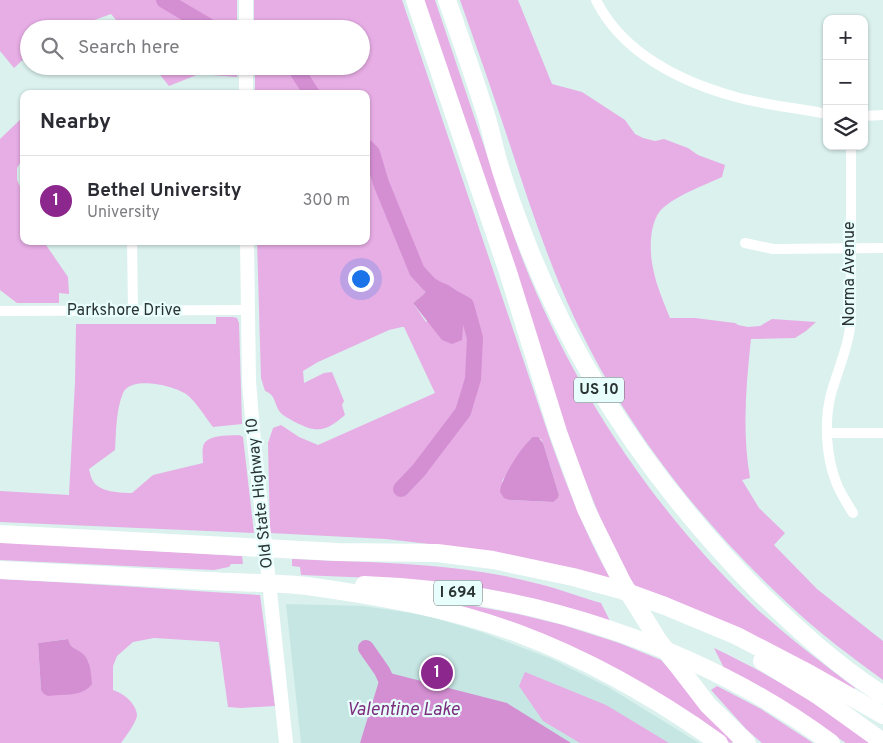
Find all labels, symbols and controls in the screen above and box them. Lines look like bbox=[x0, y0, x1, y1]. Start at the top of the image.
map controls bbox=[823, 15, 868, 150]
button: + bbox=[823, 15, 868, 60]
search box bbox=[20, 20, 370, 75]
icon: search bbox=[38, 34, 66, 62]
text: Search here bbox=[78, 36, 180, 60]
button: − bbox=[823, 60, 868, 105]
button: layers bbox=[823, 105, 868, 150]
text: Nearby bbox=[40, 109, 111, 136]
text: Bethel University bbox=[87, 179, 242, 203]
text: 1 bbox=[53, 191, 59, 211]
text: 300 m bbox=[303, 191, 350, 211]
text: University bbox=[87, 203, 160, 223]
street label: Norma Avenue bbox=[840, 221, 860, 327]
your location bbox=[348, 266, 374, 292]
street label: Parkshore Drive bbox=[67, 301, 181, 321]
road number: US 10 bbox=[574, 378, 624, 402]
street label: Old State Highway 10 bbox=[242, 417, 278, 569]
road number: I 694 bbox=[434, 580, 482, 606]
pin: 1 bbox=[421, 654, 453, 692]
water label: Valentine Lake bbox=[346, 699, 460, 722]

